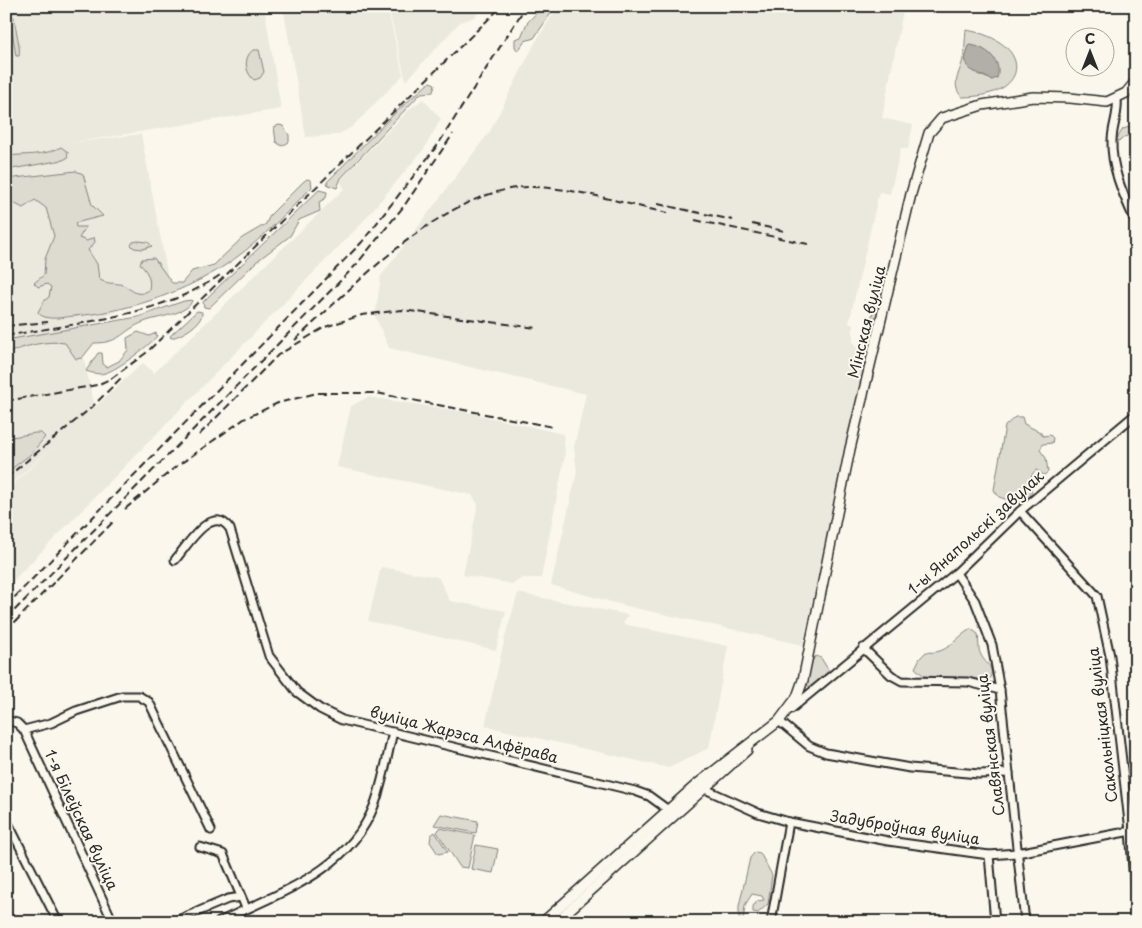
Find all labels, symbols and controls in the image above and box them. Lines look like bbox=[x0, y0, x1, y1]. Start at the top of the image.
north arrow bbox=[1064, 28, 1114, 78]
text: С bbox=[1085, 28, 1095, 49]
street label: Мінская вуліца bbox=[840, 262, 891, 380]
street label: 1-ы Янапольскі завулак bbox=[902, 464, 1048, 600]
street label: Сакольніцкая вуліца bbox=[1080, 646, 1122, 804]
street label: Славянская вуліца bbox=[969, 672, 1010, 817]
street label: вуліца Жарэса Алфёрава bbox=[368, 699, 561, 768]
street label: 1-я Білеўская вуліца bbox=[40, 745, 125, 894]
street label: Задуброўная вуліца bbox=[829, 803, 982, 850]

